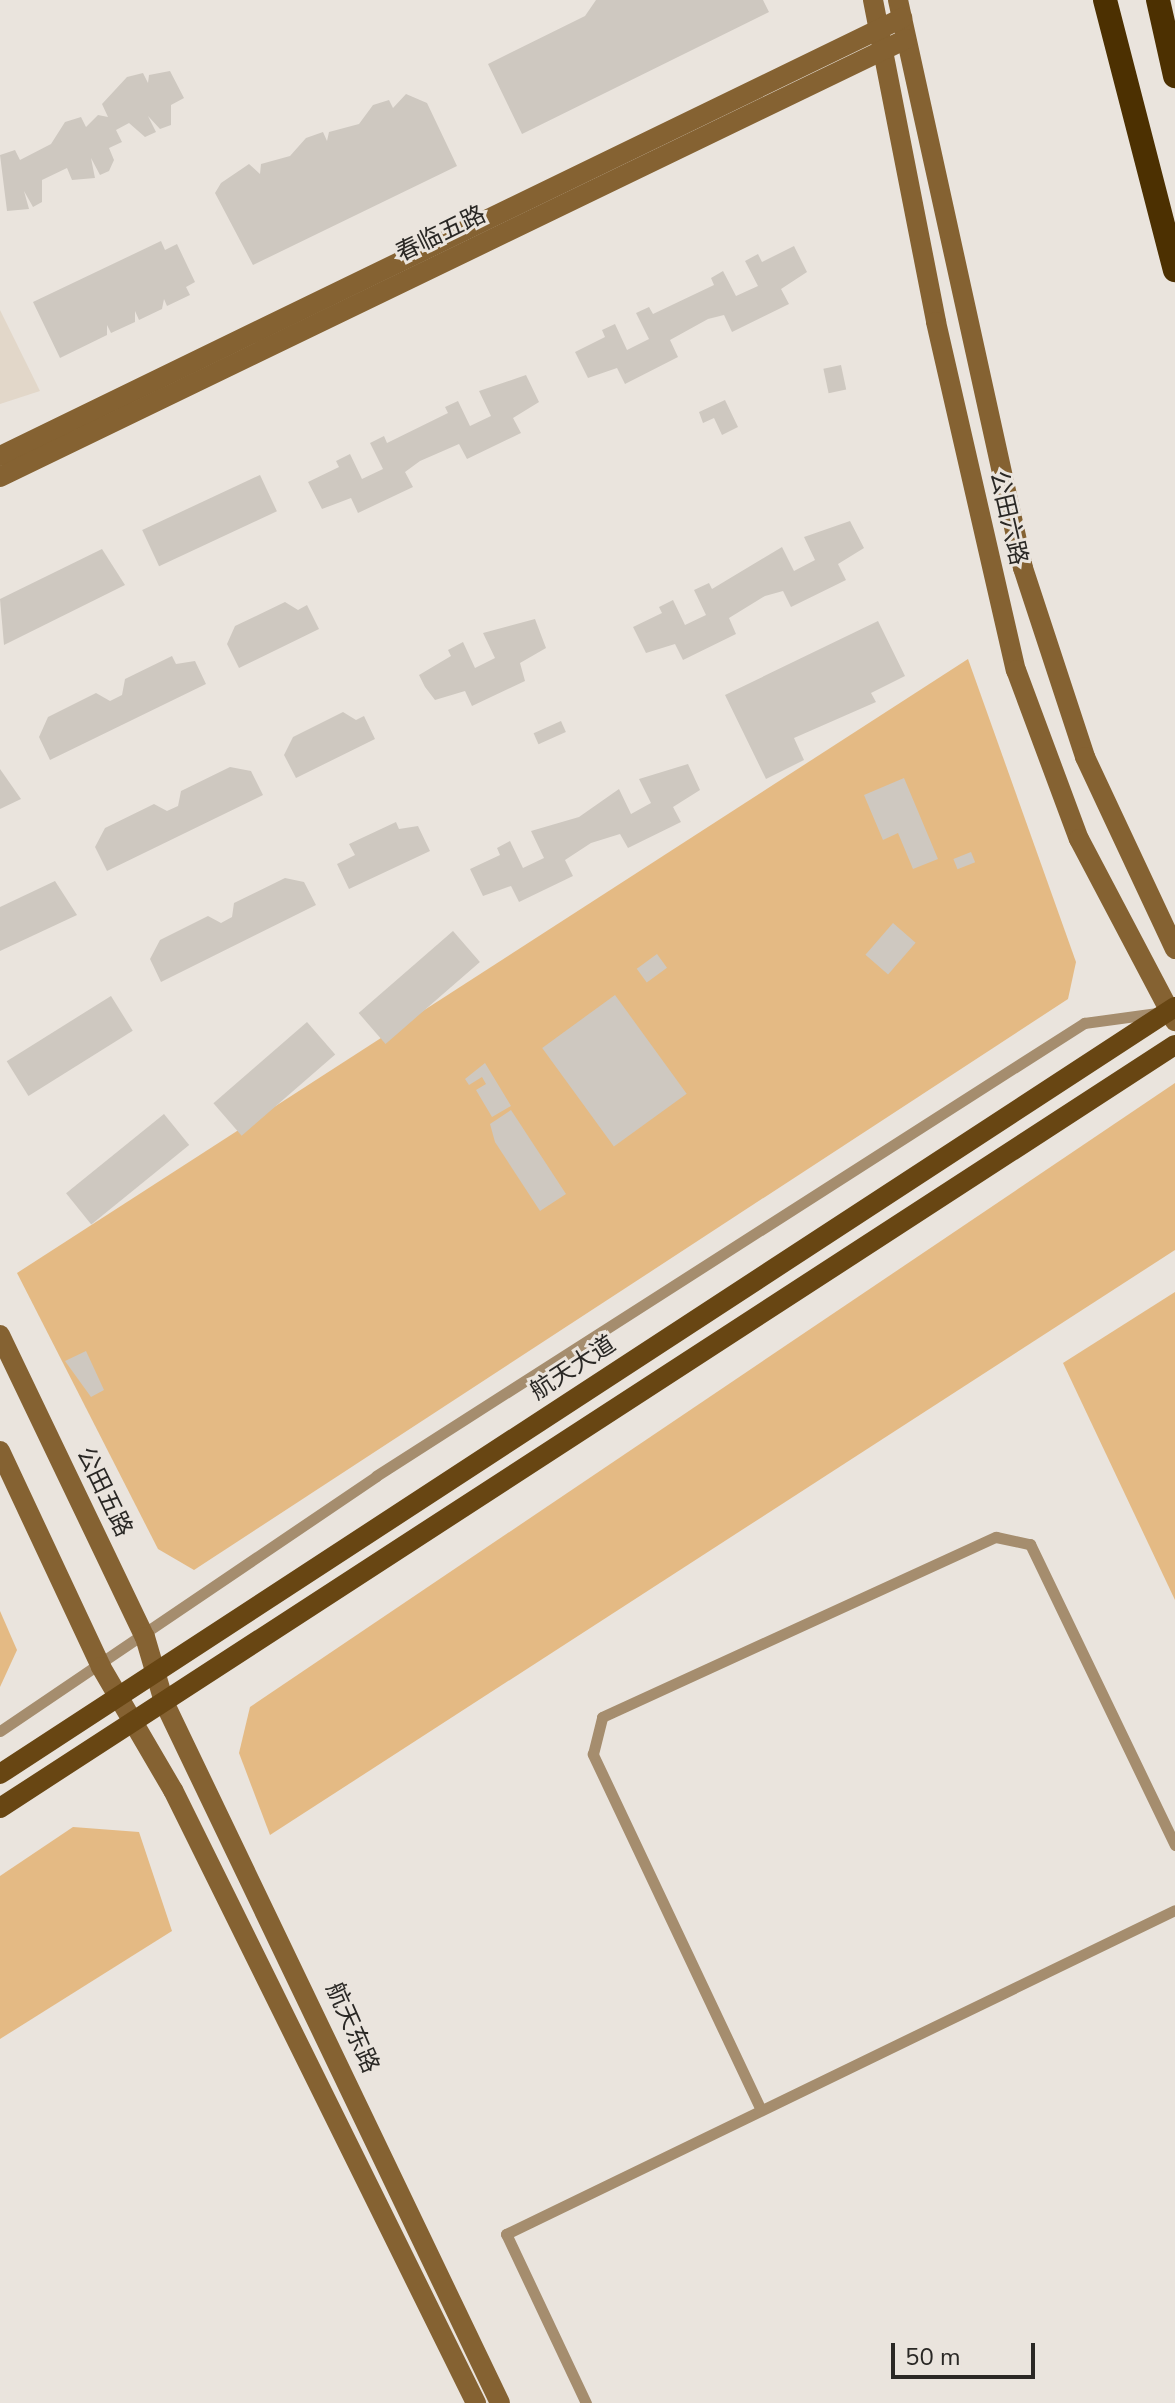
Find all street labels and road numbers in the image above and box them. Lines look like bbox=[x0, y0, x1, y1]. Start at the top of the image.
street label: 春临五路 bbox=[392, 200, 490, 268]
street label: 公田六路 bbox=[983, 468, 1033, 568]
street label: 航天大道 bbox=[525, 1330, 621, 1406]
street label: 公田五路 bbox=[70, 1443, 138, 1541]
street label: 航天东路 bbox=[319, 1978, 385, 2078]

